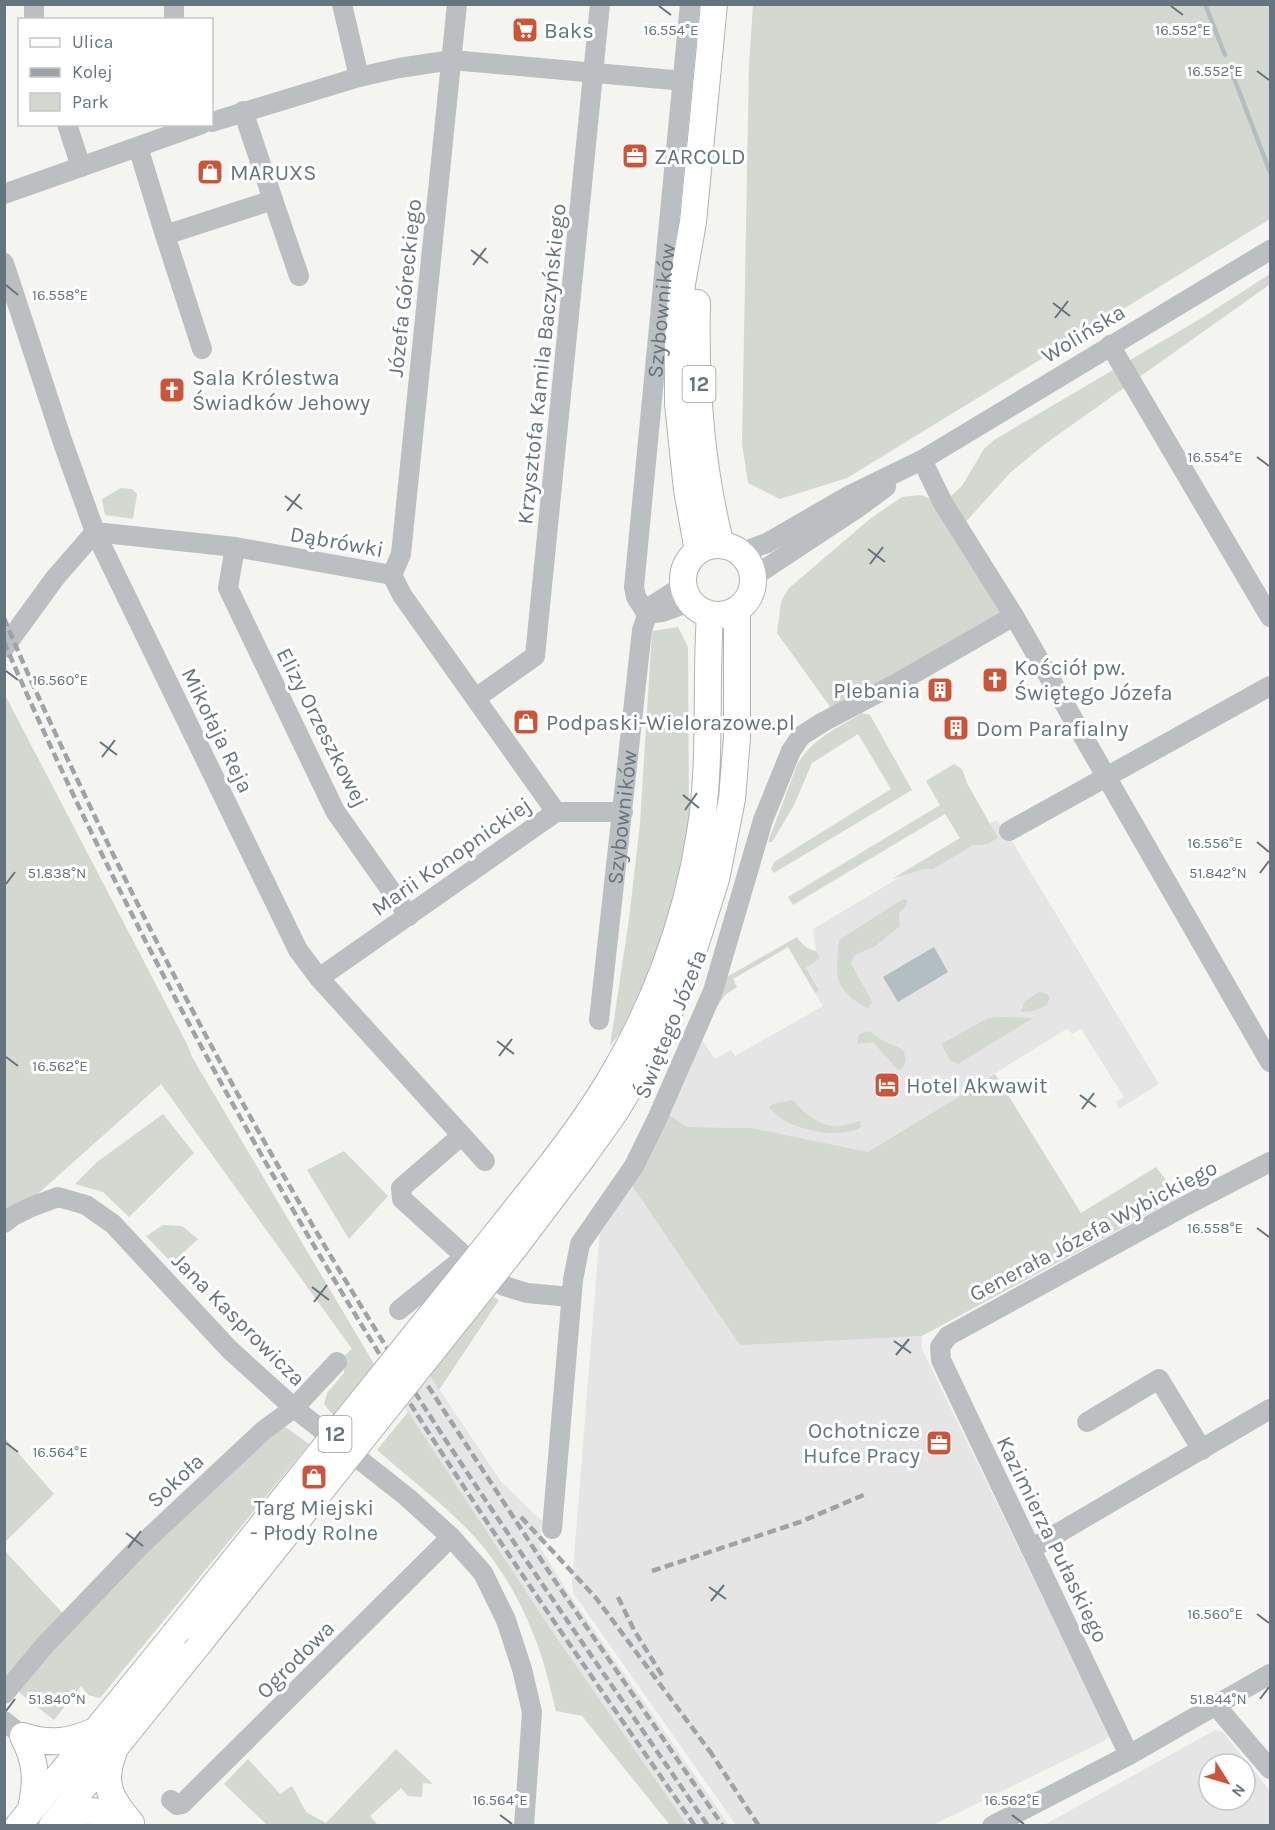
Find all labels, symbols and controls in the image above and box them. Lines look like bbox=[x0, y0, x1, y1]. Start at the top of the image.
supermarket icon: Baks bbox=[510, 15, 540, 45]
legend bbox=[18, 18, 213, 126]
place label: Baks bbox=[544, 18, 594, 44]
text: 16.554°E bbox=[643, 21, 699, 39]
text: 16.552°E bbox=[1155, 21, 1211, 39]
text: Ulica bbox=[72, 31, 113, 53]
text: Kolej bbox=[72, 61, 113, 83]
text: 16.552°E bbox=[1187, 62, 1243, 80]
text: Park bbox=[72, 91, 109, 113]
office icon: ZARCOLD bbox=[620, 141, 650, 171]
place label: ZARCOLD bbox=[654, 144, 746, 170]
shop icon: MARUXS bbox=[195, 157, 225, 187]
place label: MARUXS bbox=[230, 160, 317, 186]
street label: Józefa Góreckiego bbox=[383, 198, 427, 378]
street label: Krzysztofa Kamila Baczyńskiego bbox=[512, 202, 572, 526]
street label: Szybowników bbox=[642, 242, 681, 379]
text: 16.558°E bbox=[32, 286, 88, 304]
street label: Wolińska bbox=[1037, 299, 1130, 369]
place label: Sala Królestwa Świadków Jehowy bbox=[192, 365, 370, 416]
road number: 12 bbox=[682, 366, 716, 402]
church icon: Sala Królestwa Świadków Jehowy bbox=[157, 375, 187, 405]
text: 16.554°E bbox=[1187, 448, 1243, 466]
street label: Dąbrówki bbox=[288, 521, 386, 563]
street label: Elizy Orzeszkowej bbox=[271, 643, 374, 812]
place label: Kościół pw. Świętego Józefa bbox=[1014, 655, 1173, 706]
street label: Mikołaja Reja bbox=[176, 664, 259, 797]
church icon: Kościół pw. Świętego Józefa bbox=[980, 665, 1010, 695]
text: 16.560°E bbox=[32, 671, 88, 689]
building icon: Plebania bbox=[925, 675, 955, 705]
place label: Plebania bbox=[833, 678, 920, 704]
shop icon: Podpaski-Wielorazowe.pl bbox=[511, 707, 541, 737]
place label: Podpaski-Wielorazowe.pl bbox=[546, 710, 795, 736]
building icon: Dom Parafialny bbox=[941, 713, 971, 743]
place label: Dom Parafialny bbox=[976, 716, 1129, 742]
street label: Szybowników bbox=[602, 749, 643, 886]
street label: Marii Konopnickiej bbox=[367, 792, 536, 922]
text: 16.556°E bbox=[1187, 834, 1243, 852]
text: 51.838°N bbox=[28, 864, 86, 882]
text: 51.842°N bbox=[1189, 864, 1247, 882]
street label: Świętego Józefa bbox=[628, 946, 713, 1103]
text: 16.562°E bbox=[32, 1057, 88, 1075]
hotel icon: Hotel Akwawit bbox=[872, 1070, 902, 1100]
place label: Hotel Akwawit bbox=[906, 1073, 1048, 1099]
street label: Generała Józefa Wybickiego bbox=[965, 1154, 1222, 1307]
text: 16.558°E bbox=[1187, 1219, 1243, 1237]
street label: Jana Kasprowicza bbox=[166, 1248, 310, 1392]
road number: 12 bbox=[318, 1416, 352, 1452]
place label: Ochotnicze Hufce Pracy bbox=[803, 1418, 920, 1469]
office icon: Ochotnicze Hufce Pracy bbox=[924, 1428, 954, 1458]
street label: Kazimierza Pułaskiego bbox=[991, 1432, 1113, 1647]
text: 16.564°E bbox=[32, 1443, 88, 1461]
street label: Sokoła bbox=[142, 1448, 209, 1513]
shop icon: Targ Miejski - Płody Rolne bbox=[299, 1462, 329, 1492]
place label: Targ Miejski - Płody Rolne bbox=[250, 1495, 378, 1546]
text: 16.560°E bbox=[1187, 1605, 1243, 1623]
street label: Ogrodowa bbox=[251, 1615, 340, 1704]
text: 51.840°N bbox=[28, 1690, 86, 1708]
text: 51.844°N bbox=[1189, 1690, 1247, 1708]
north arrow bbox=[1197, 1752, 1257, 1812]
text: N bbox=[1228, 1780, 1250, 1801]
text: 16.564°E bbox=[472, 1791, 528, 1809]
text: 16.562°E bbox=[984, 1791, 1040, 1809]

